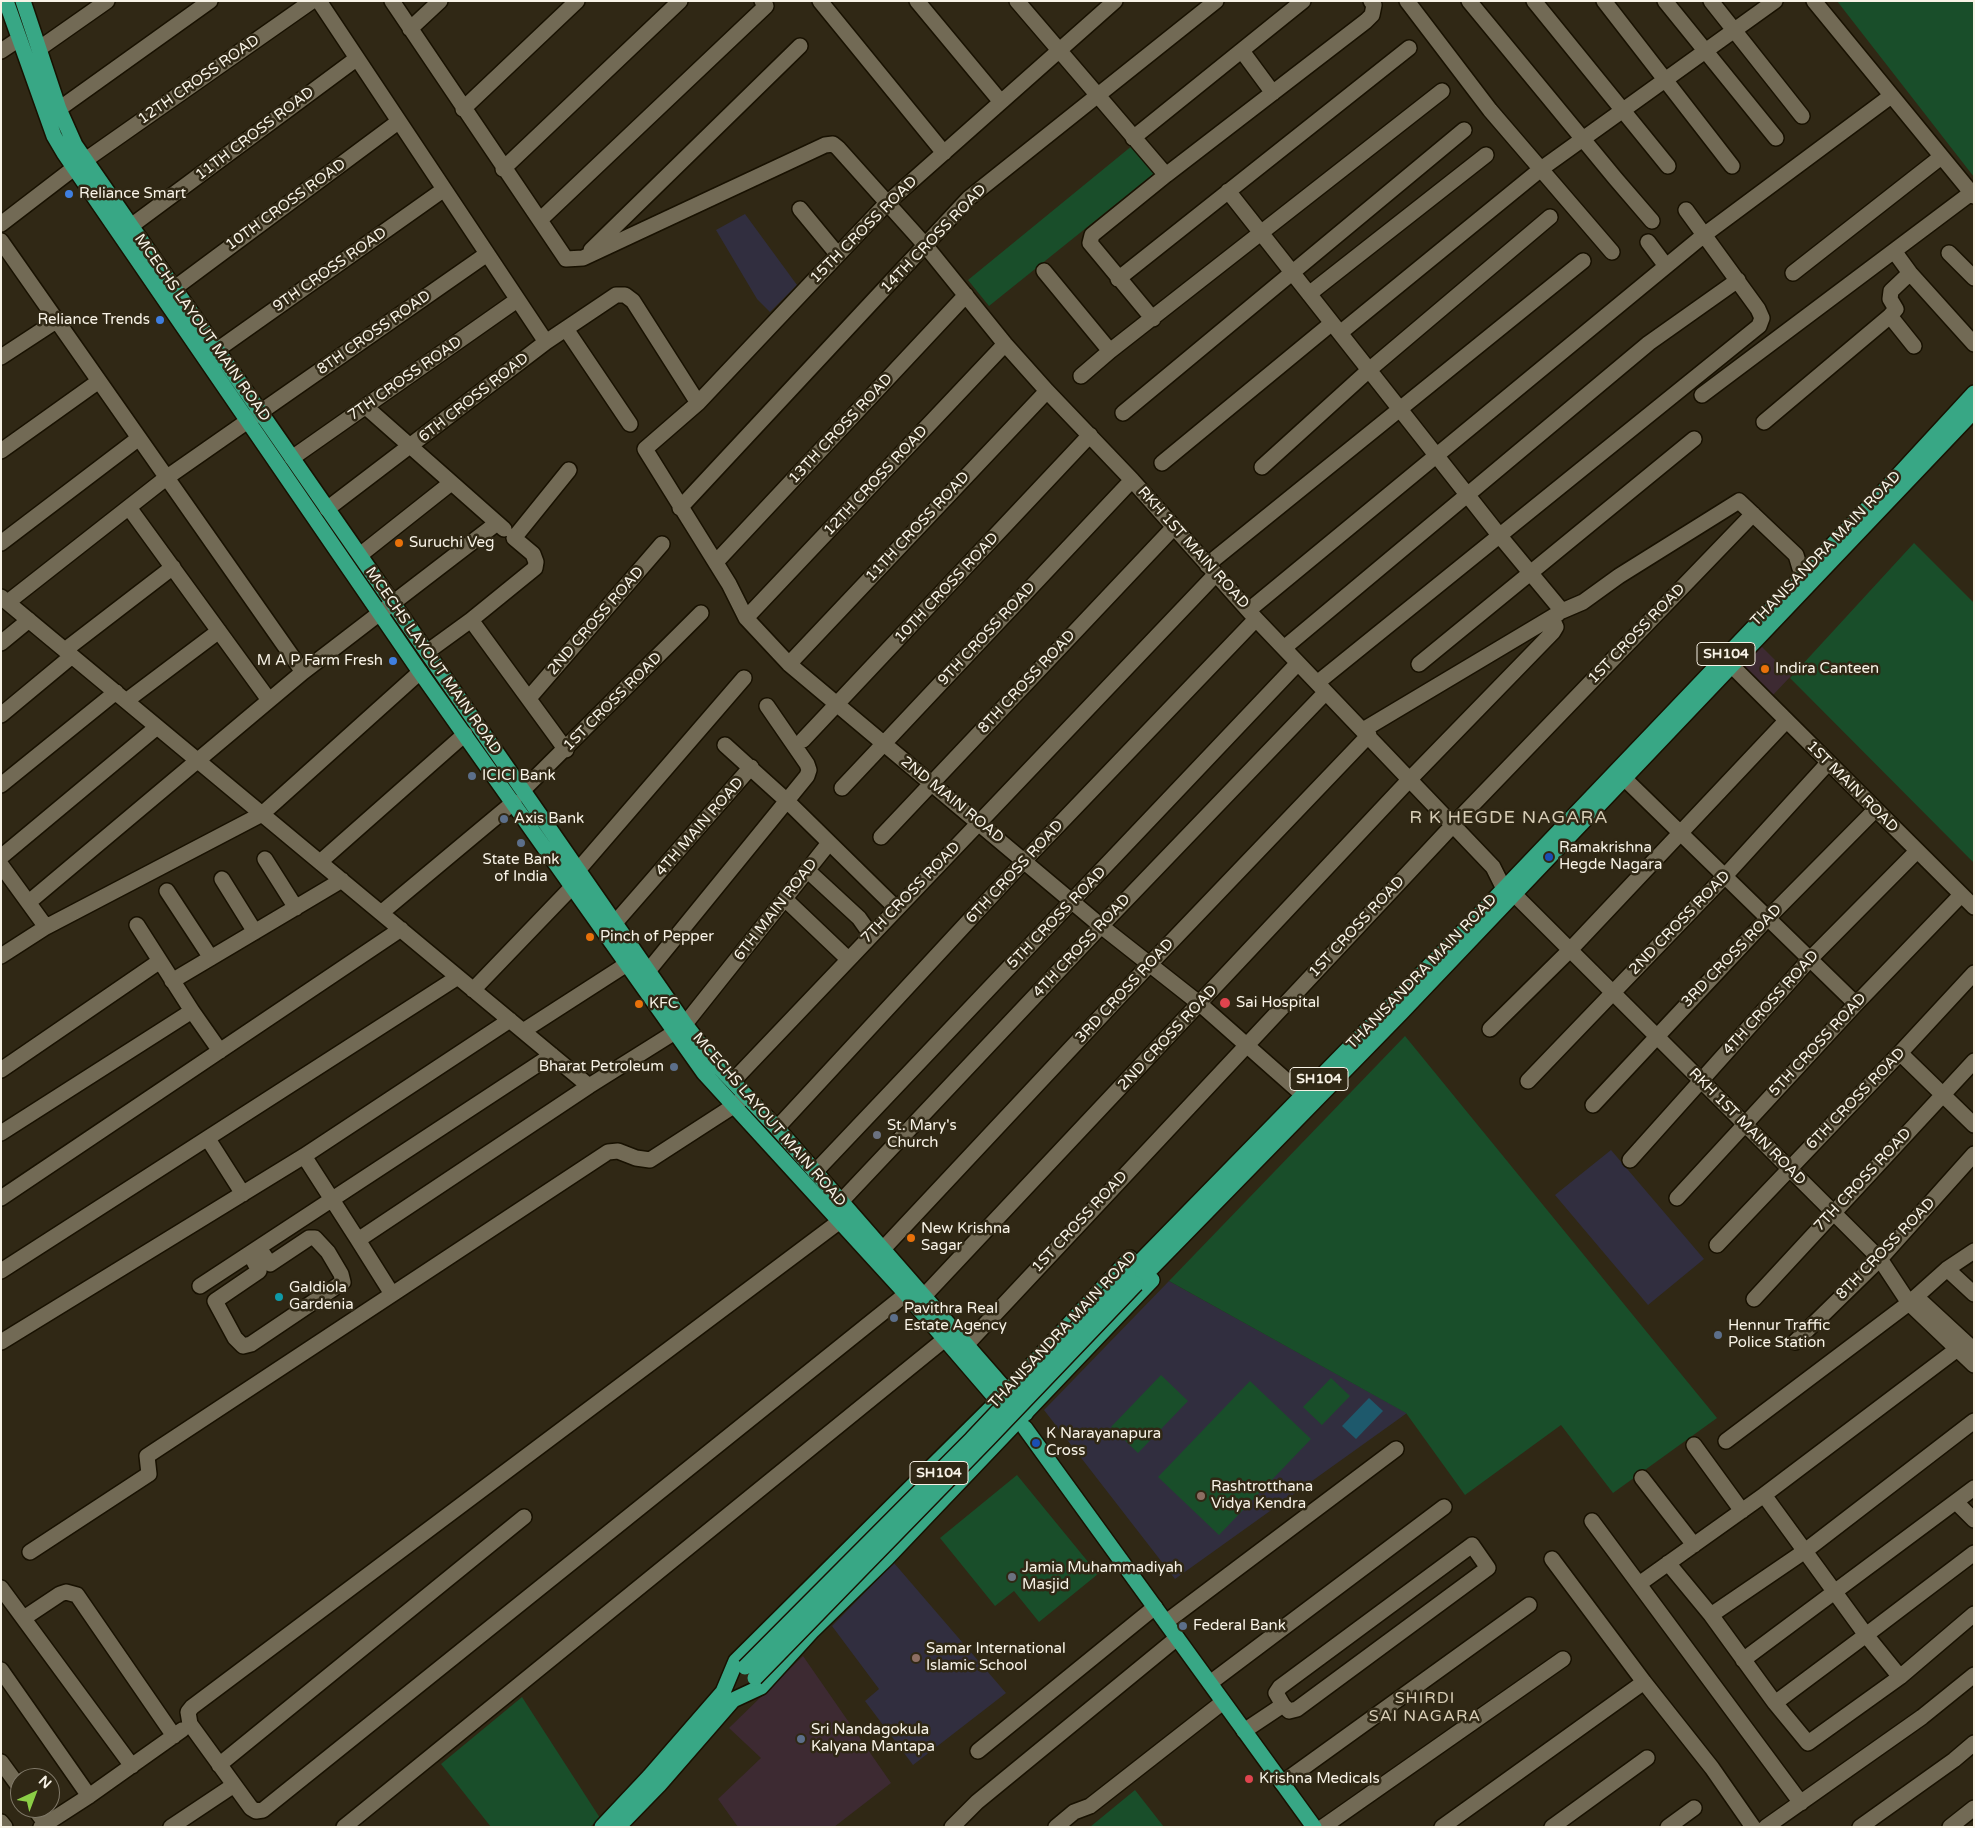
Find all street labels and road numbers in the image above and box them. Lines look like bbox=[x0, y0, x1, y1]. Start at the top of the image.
street label: 12TH CROSS ROAD bbox=[135, 31, 263, 129]
street label: 11TH CROSS ROAD bbox=[192, 83, 318, 185]
street label: 10TH CROSS ROAD bbox=[222, 155, 350, 255]
street label: 15TH CROSS ROAD bbox=[807, 173, 921, 287]
street label: 14TH CROSS ROAD bbox=[878, 181, 990, 297]
street label: 9TH CROSS ROAD bbox=[270, 224, 390, 316]
street label: MCECHS LAYOUT MAIN ROAD bbox=[130, 231, 274, 425]
street label: 8TH CROSS ROAD bbox=[314, 287, 434, 379]
street label: 7TH CROSS ROAD bbox=[345, 333, 465, 425]
street label: 6TH CROSS ROAD bbox=[415, 349, 533, 447]
street label: 13TH CROSS ROAD bbox=[785, 370, 897, 488]
street label: 12TH CROSS ROAD bbox=[820, 422, 932, 540]
street label: 11TH CROSS ROAD bbox=[862, 468, 974, 586]
street label: THANISANDRA MAIN ROAD bbox=[1747, 468, 1905, 630]
street label: RKH 1ST MAIN ROAD bbox=[1133, 483, 1253, 613]
street label: 10TH CROSS ROAD bbox=[891, 529, 1003, 647]
street label: 2ND CROSS ROAD bbox=[544, 563, 648, 679]
street label: MCECHS LAYOUT MAIN ROAD bbox=[361, 564, 505, 758]
street label: 9TH CROSS ROAD bbox=[935, 579, 1039, 689]
street label: 1ST CROSS ROAD bbox=[1585, 580, 1689, 688]
street label: 8TH CROSS ROAD bbox=[975, 627, 1079, 737]
road number: SH104 bbox=[1697, 642, 1755, 666]
street label: 1ST CROSS ROAD bbox=[560, 649, 666, 755]
street label: 1ST MAIN ROAD bbox=[1802, 737, 1902, 837]
street label: 2ND MAIN ROAD bbox=[897, 753, 1007, 847]
street label: 4TH MAIN ROAD bbox=[652, 774, 748, 880]
street label: 6TH CROSS ROAD bbox=[963, 817, 1067, 927]
street label: 7TH CROSS ROAD bbox=[858, 838, 964, 948]
street label: 6TH MAIN ROAD bbox=[730, 855, 822, 965]
street label: 5TH CROSS ROAD bbox=[1004, 863, 1110, 973]
street label: 2ND CROSS ROAD bbox=[1626, 867, 1734, 979]
street label: 1ST CROSS ROAD bbox=[1305, 873, 1409, 981]
street label: 4TH CROSS ROAD bbox=[1030, 891, 1134, 1001]
street label: THANISANDRA MAIN ROAD bbox=[1343, 891, 1501, 1053]
street label: 3RD CROSS ROAD bbox=[1678, 901, 1786, 1011]
street label: 3RD CROSS ROAD bbox=[1072, 935, 1178, 1047]
street label: 4TH CROSS ROAD bbox=[1719, 947, 1823, 1059]
street label: 2ND CROSS ROAD bbox=[1115, 982, 1221, 1094]
street label: 5TH CROSS ROAD bbox=[1766, 990, 1870, 1100]
street label: MCECHS LAYOUT MAIN ROAD bbox=[689, 1029, 849, 1211]
street label: 6TH CROSS ROAD bbox=[1803, 1044, 1909, 1154]
street label: RKH 1ST MAIN ROAD bbox=[1685, 1065, 1809, 1189]
road number: SH104 bbox=[1290, 1068, 1348, 1090]
street label: 7TH CROSS ROAD bbox=[1811, 1125, 1915, 1235]
street label: 1ST CROSS ROAD bbox=[1028, 1168, 1132, 1276]
street label: 8TH CROSS ROAD bbox=[1833, 1194, 1939, 1304]
street label: THANISANDRA MAIN ROAD bbox=[985, 1248, 1141, 1412]
road number: SH104 bbox=[910, 1462, 968, 1485]

